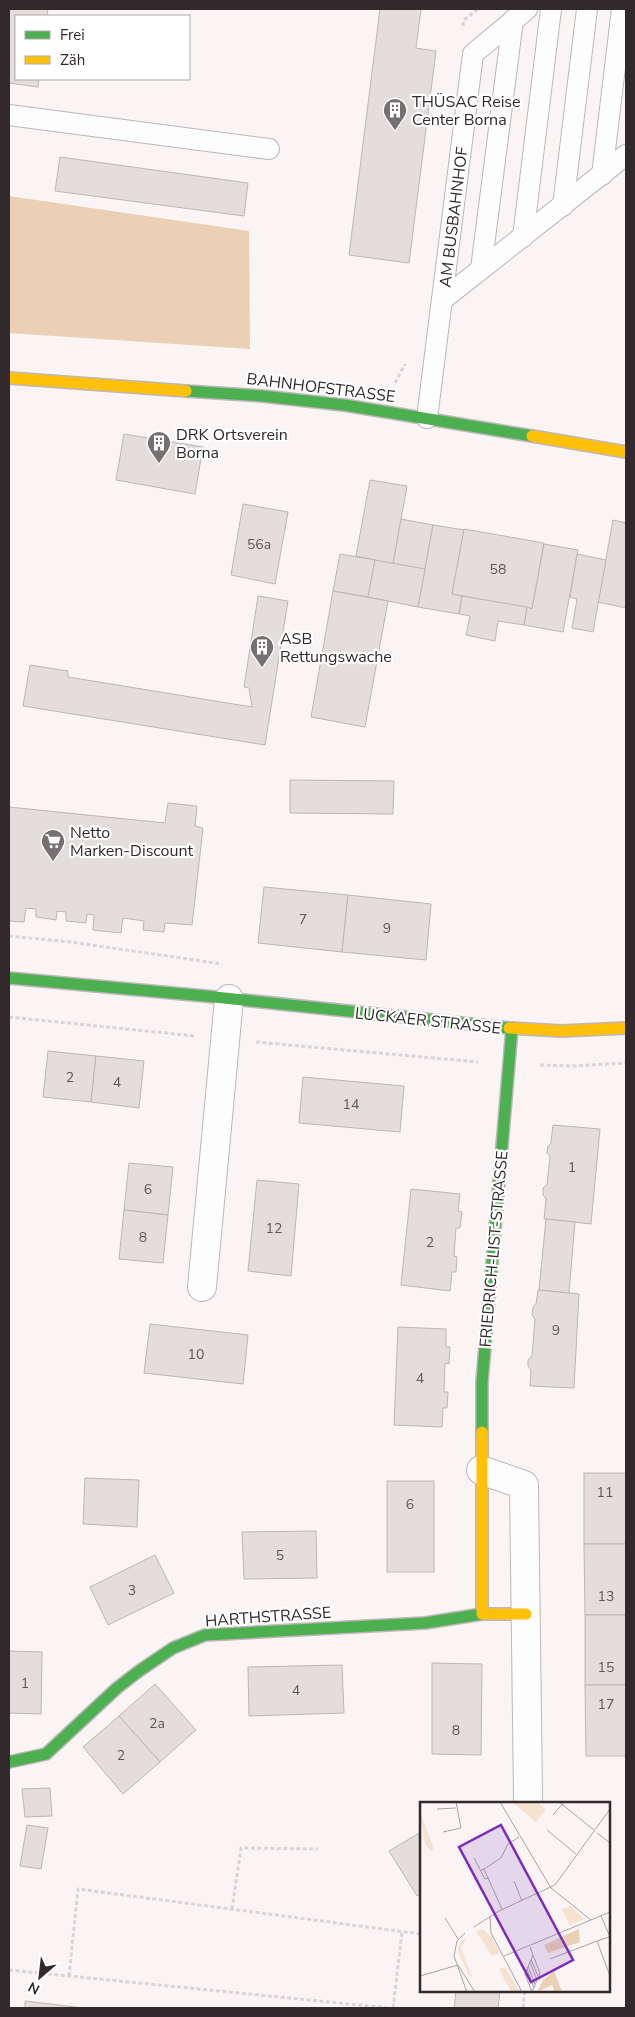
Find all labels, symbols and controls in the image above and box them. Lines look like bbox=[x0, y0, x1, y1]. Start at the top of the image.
legend bbox=[15, 15, 190, 80]
text: Frei bbox=[60, 25, 85, 45]
text: Zäh bbox=[60, 50, 85, 70]
place label: THÜSAC Reise Center Borna bbox=[412, 91, 521, 131]
building icon: THÜSAC Reise Center Borna bbox=[382, 97, 408, 131]
street label: AM BUSBAHNHOF bbox=[434, 145, 474, 289]
street label: BAHNHOFSTRASSE bbox=[245, 368, 396, 408]
place label: DRK Ortsverein Borna bbox=[176, 424, 288, 464]
building icon: DRK Ortsverein Borna bbox=[146, 430, 172, 464]
house number: 56a bbox=[247, 535, 271, 554]
house number: 58 bbox=[490, 560, 506, 579]
place label: ASB Rettungswache bbox=[280, 628, 392, 668]
building icon: ASB Rettungswache bbox=[249, 634, 275, 668]
place label: Netto Marken-Discount bbox=[70, 822, 194, 862]
supermarket icon: Netto Marken-Discount bbox=[40, 828, 66, 862]
house number: 7 bbox=[299, 910, 307, 929]
house number: 9 bbox=[383, 919, 391, 938]
street label: LUCKAER STRASSE bbox=[354, 1002, 502, 1040]
house number: 2 bbox=[66, 1068, 74, 1087]
house number: 4 bbox=[113, 1073, 121, 1092]
house number: 14 bbox=[343, 1095, 359, 1114]
street label: FRIEDRICH-LIST-STRASSE bbox=[474, 1150, 514, 1348]
house number: 1 bbox=[568, 1158, 576, 1177]
house number: 6 bbox=[144, 1180, 152, 1199]
house number: 12 bbox=[266, 1219, 282, 1238]
house number: 8 bbox=[139, 1228, 147, 1247]
house number: 2 bbox=[426, 1233, 434, 1252]
house number: 9 bbox=[552, 1321, 560, 1340]
house number: 10 bbox=[188, 1345, 204, 1364]
house number: 4 bbox=[416, 1369, 424, 1388]
house number: 11 bbox=[597, 1483, 613, 1502]
house number: 6 bbox=[406, 1495, 414, 1514]
house number: 5 bbox=[276, 1546, 284, 1565]
house number: 3 bbox=[128, 1581, 136, 1600]
house number: 13 bbox=[598, 1587, 614, 1606]
street label: HARTHSTRASSE bbox=[204, 1602, 332, 1632]
house number: 15 bbox=[598, 1658, 614, 1677]
house number: 1 bbox=[21, 1674, 29, 1693]
house number: 4 bbox=[292, 1681, 300, 1700]
house number: 17 bbox=[598, 1695, 614, 1714]
house number: 2a bbox=[149, 1714, 165, 1733]
house number: 8 bbox=[452, 1721, 460, 1740]
house number: 2 bbox=[117, 1746, 125, 1765]
inset map bbox=[420, 1802, 610, 1992]
north arrow bbox=[15, 1952, 65, 2002]
text: N bbox=[25, 1977, 43, 1999]

